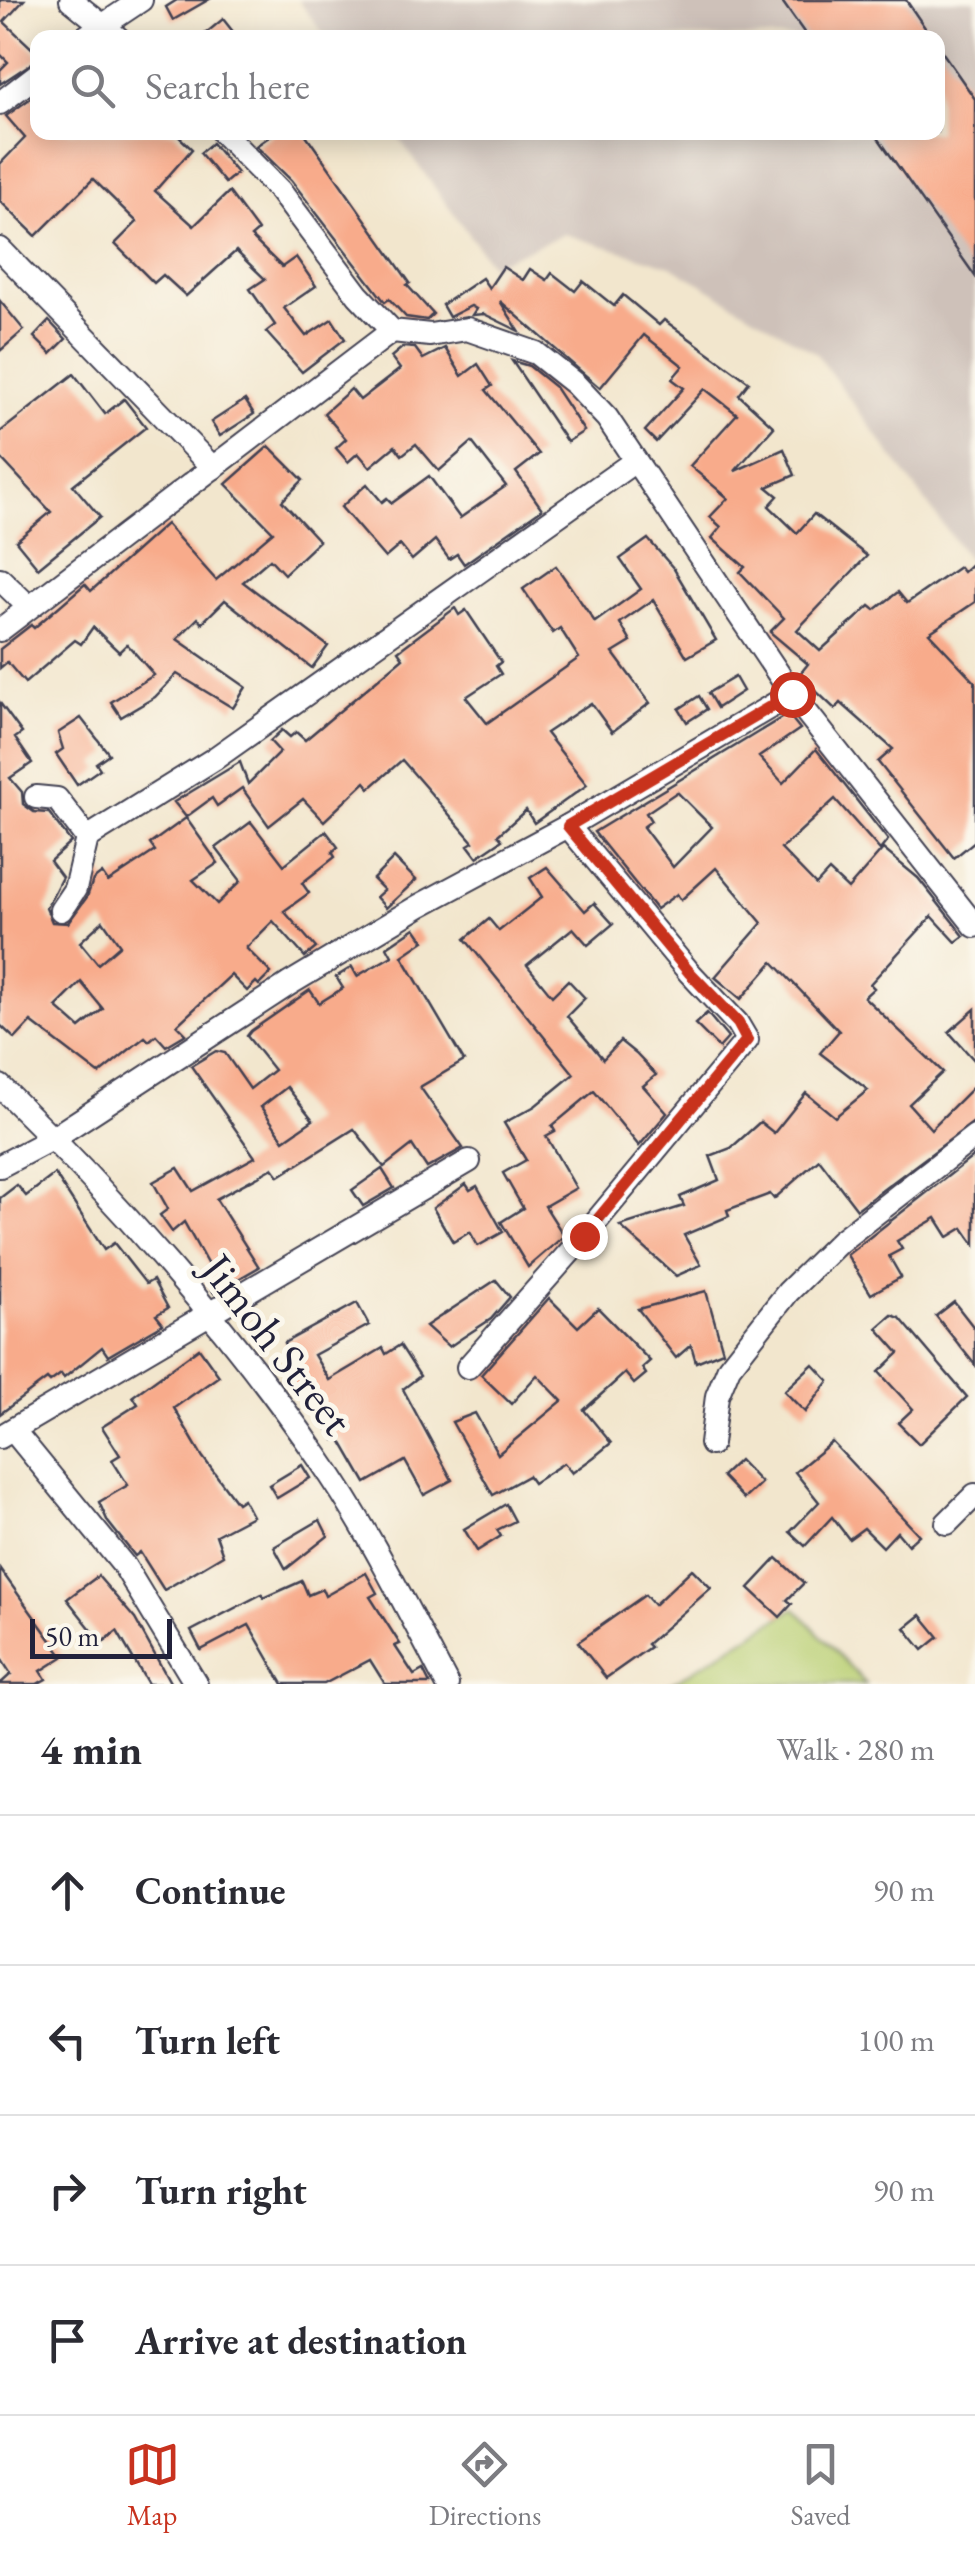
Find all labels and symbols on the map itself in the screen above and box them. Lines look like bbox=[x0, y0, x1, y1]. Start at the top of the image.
route start bbox=[770, 672, 816, 718]
route end bbox=[562, 1214, 608, 1260]
street label: Jimoh Street bbox=[187, 1239, 367, 1446]
scale bar bbox=[30, 1614, 172, 1658]

